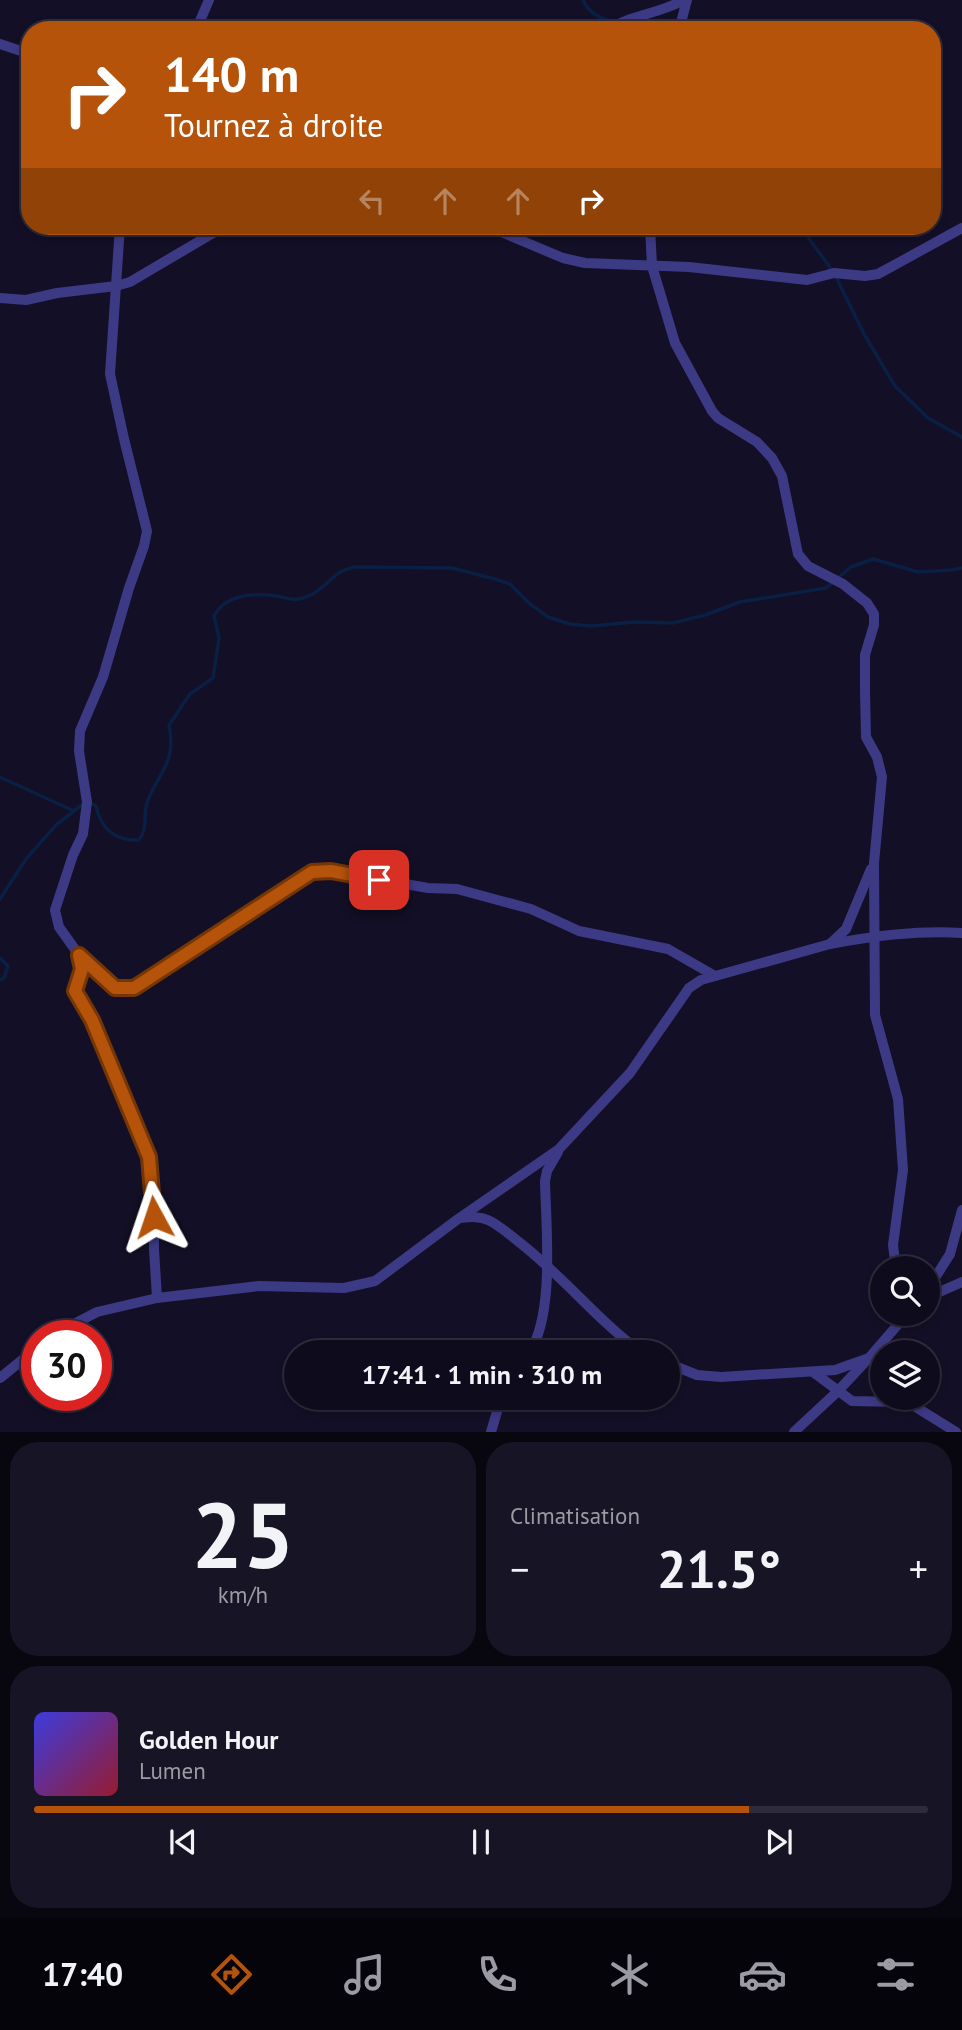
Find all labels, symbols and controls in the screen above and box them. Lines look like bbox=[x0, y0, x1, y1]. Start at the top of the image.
text: 140 m bbox=[164, 42, 299, 106]
icon: right bbox=[49, 49, 140, 140]
text: Tournez à droite bbox=[164, 104, 383, 146]
icon: left bbox=[353, 182, 391, 220]
icon: ahead bbox=[426, 182, 464, 220]
icon: ahead bbox=[499, 182, 537, 220]
icon: right bbox=[572, 182, 610, 220]
pin bbox=[349, 850, 409, 910]
icon: arrive bbox=[360, 861, 398, 899]
position arrow bbox=[117, 1180, 191, 1254]
map controls bbox=[870, 1256, 940, 1410]
button: search bbox=[870, 1256, 940, 1326]
speed limit sign: 30 bbox=[21, 1320, 112, 1411]
button: layers bbox=[870, 1340, 940, 1410]
text: 17:41 · 1 min · 310 m bbox=[362, 1358, 602, 1391]
text: 25 bbox=[191, 1475, 295, 1593]
text: Climatisation bbox=[510, 1501, 640, 1530]
text: 21.5° bbox=[657, 1535, 781, 1602]
text: − bbox=[510, 1544, 529, 1593]
text: + bbox=[909, 1544, 928, 1593]
text: km/h bbox=[218, 1580, 268, 1609]
text: Golden Hour bbox=[139, 1723, 278, 1756]
text: Lumen bbox=[139, 1756, 206, 1785]
icon: previous bbox=[164, 1823, 202, 1861]
icon: pause bbox=[462, 1823, 500, 1861]
icon: next bbox=[760, 1823, 798, 1861]
icon: directions bbox=[207, 1950, 256, 1999]
icon: music bbox=[340, 1950, 389, 1999]
icon: phone bbox=[473, 1950, 522, 1999]
icon: climate bbox=[605, 1950, 654, 1999]
icon: car bbox=[738, 1950, 787, 1999]
icon: filters bbox=[871, 1950, 920, 1999]
text: 17:40 bbox=[42, 1953, 123, 1995]

